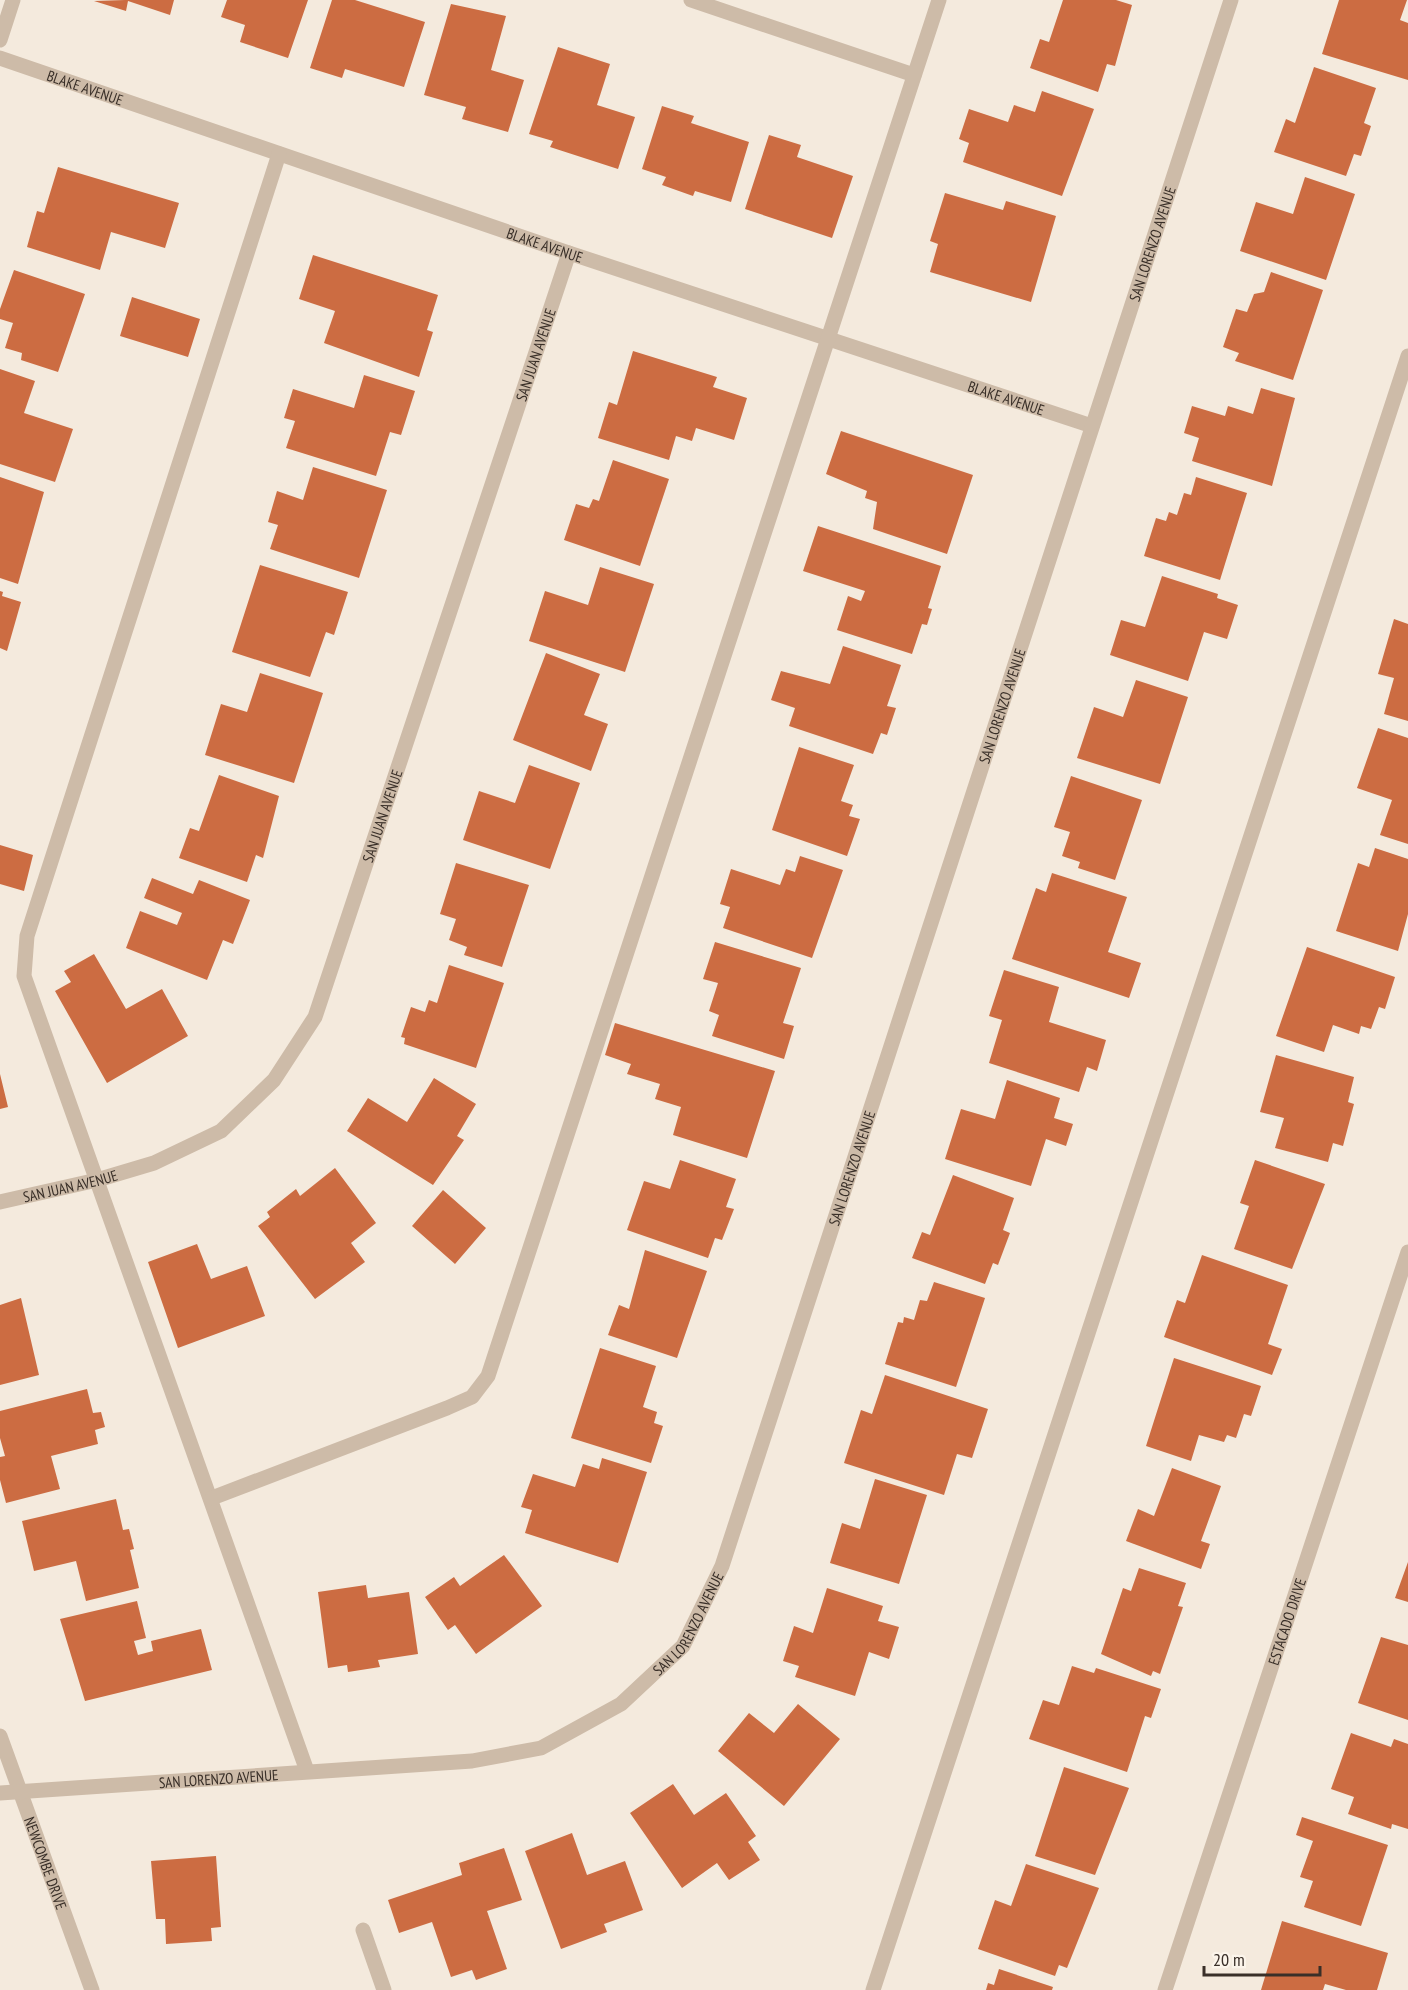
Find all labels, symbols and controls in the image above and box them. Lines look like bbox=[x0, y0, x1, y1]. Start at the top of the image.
street label: BLAKE AVENUE bbox=[45, 65, 126, 109]
street label: SAN LORENZO AVENUE bbox=[1124, 184, 1179, 303]
street label: BLAKE AVENUE bbox=[504, 223, 585, 266]
street label: SAN JUAN AVENUE bbox=[511, 306, 559, 403]
street label: BLAKE AVENUE bbox=[966, 376, 1047, 419]
street label: SAN LORENZO AVENUE bbox=[974, 646, 1029, 766]
street label: SAN JUAN AVENUE bbox=[358, 767, 406, 865]
street label: SAN LORENZO AVENUE bbox=[824, 1108, 879, 1228]
street label: SAN JUAN AVENUE bbox=[21, 1165, 120, 1206]
street label: SAN LORENZO AVENUE bbox=[648, 1569, 727, 1679]
street label: ESTACADO DRIVE bbox=[1263, 1576, 1310, 1667]
street label: SAN LORENZO AVENUE bbox=[158, 1765, 279, 1792]
street label: NEWCOMBE DRIVE bbox=[20, 1814, 71, 1912]
scale bar bbox=[1204, 1939, 1320, 1977]
text: 20 m bbox=[1213, 1948, 1245, 1971]

